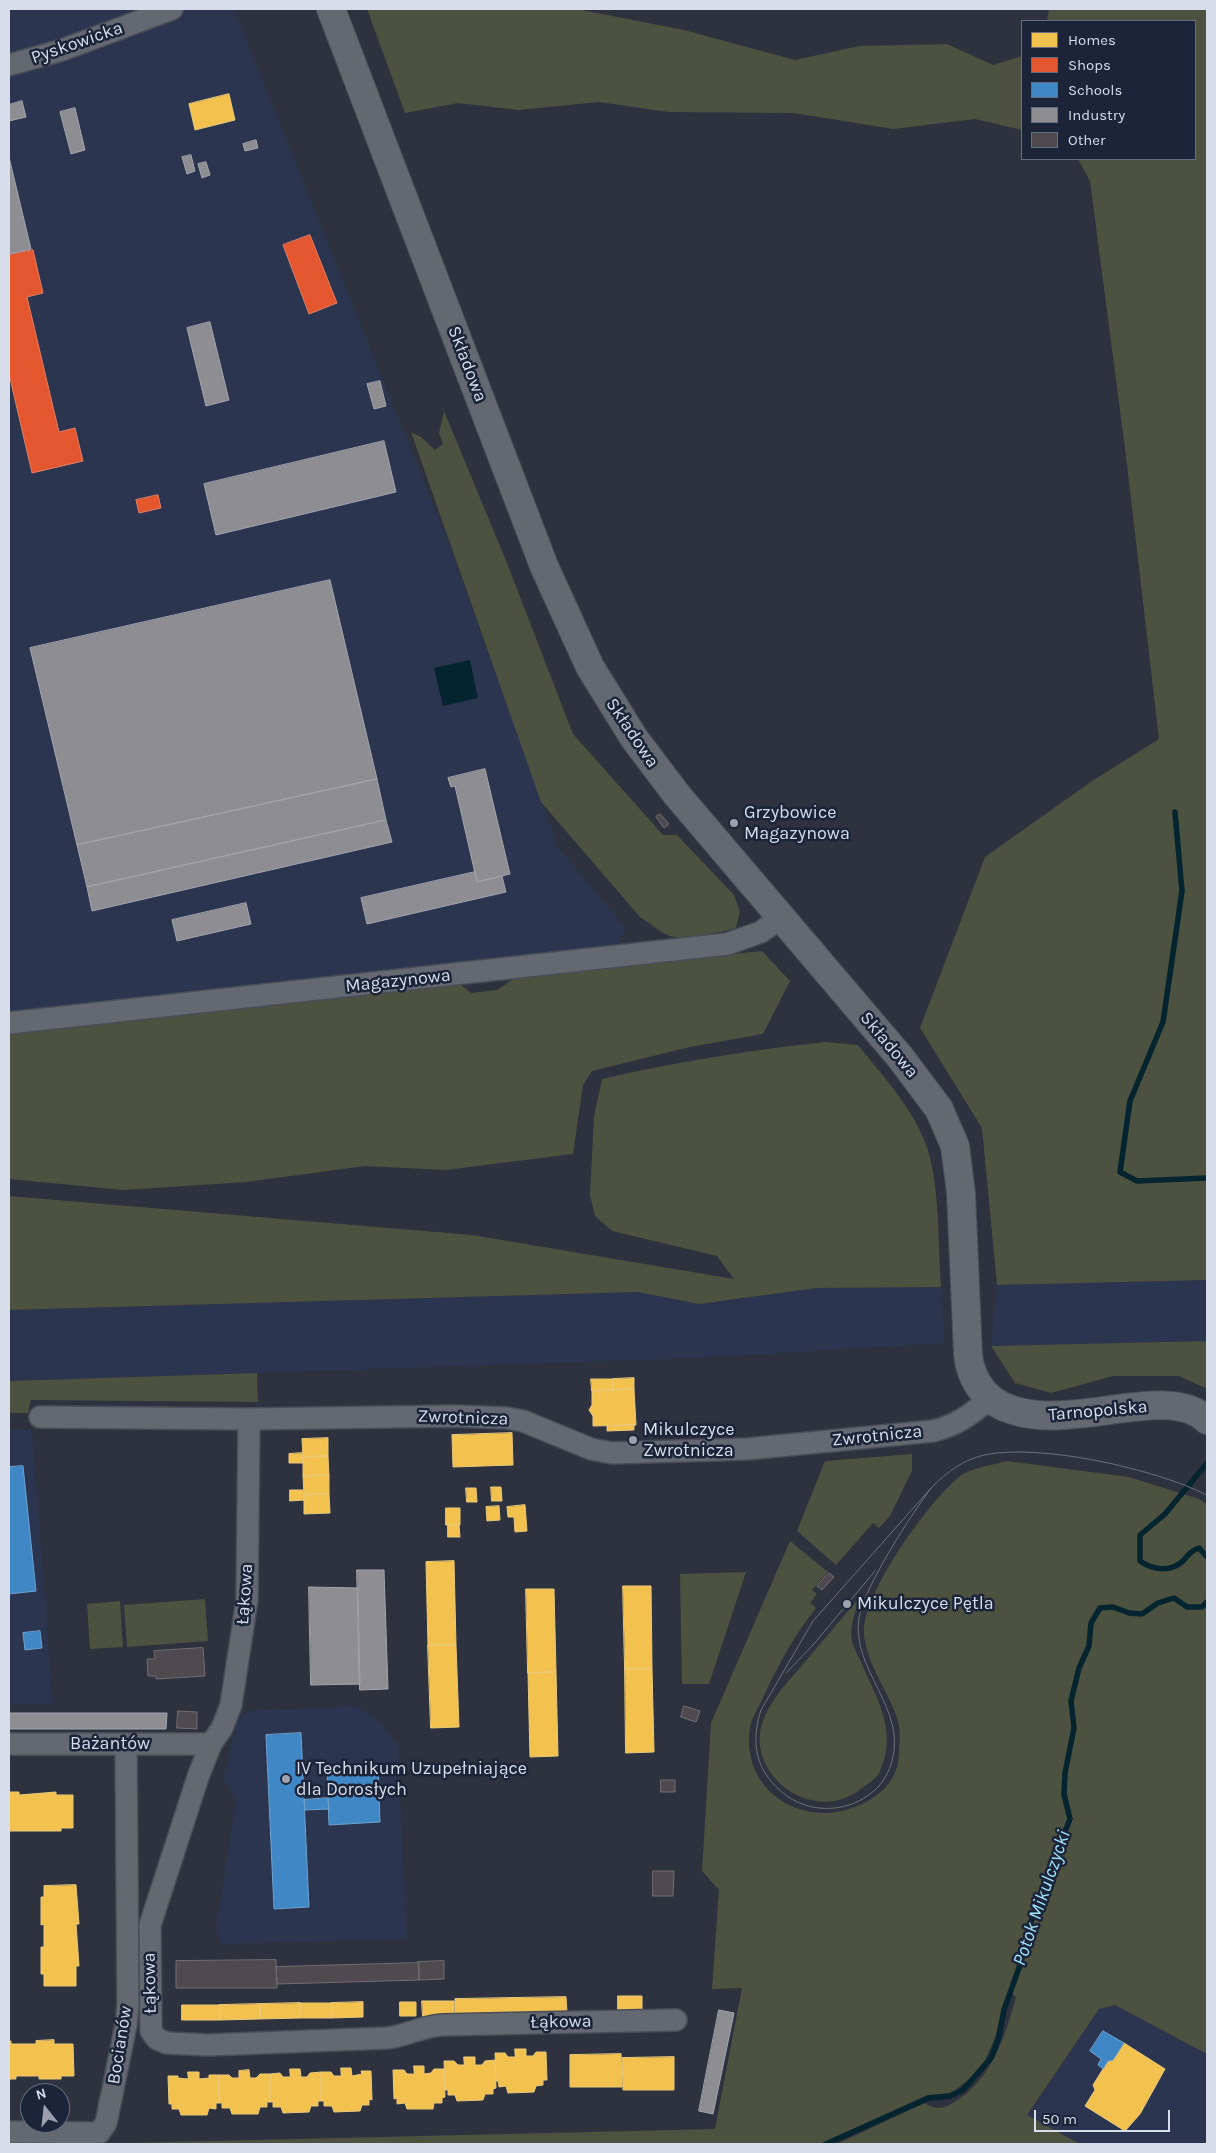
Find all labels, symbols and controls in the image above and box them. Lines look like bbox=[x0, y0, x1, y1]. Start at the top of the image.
street label: Pyskowicka bbox=[28, 17, 126, 69]
legend bbox=[1021, 20, 1196, 160]
text: Homes bbox=[1068, 31, 1116, 49]
text: Shops bbox=[1068, 56, 1111, 74]
text: Schools bbox=[1068, 81, 1122, 99]
text: Industry bbox=[1068, 106, 1125, 124]
text: Other bbox=[1068, 131, 1106, 149]
street label: Składowa bbox=[443, 323, 491, 405]
street label: Składowa bbox=[601, 694, 663, 772]
place label: Grzybowice Magazynowa bbox=[744, 802, 850, 844]
marker: Grzybowice Magazynowa bbox=[728, 817, 740, 829]
street label: Magazynowa bbox=[344, 965, 452, 997]
street label: Składowa bbox=[855, 1008, 923, 1082]
street label: Tarnopolska bbox=[1048, 1396, 1148, 1426]
street label: Zwrotnicza bbox=[417, 1406, 509, 1430]
place label: Mikulczyce Zwrotnicza bbox=[643, 1419, 734, 1462]
street label: Zwrotnicza bbox=[831, 1421, 923, 1451]
marker: Mikulczyce Zwrotnicza bbox=[627, 1434, 639, 1446]
street label: Łąkowa bbox=[232, 1563, 258, 1625]
place label: Mikulczyce Pętla bbox=[857, 1593, 994, 1615]
marker: Mikulczyce Pętla bbox=[841, 1598, 853, 1610]
street label: Bażantów bbox=[70, 1733, 150, 1755]
place label: IV Technikum Uzupełniające dla Dorosłych bbox=[296, 1758, 527, 1800]
marker: IV Technikum Uzupełniające dla Dorosłych bbox=[280, 1773, 292, 1785]
water label: Potok Mikulczycki bbox=[1008, 1827, 1076, 1969]
street label: Łąkowa bbox=[139, 1952, 161, 2014]
street label: Bocianów bbox=[103, 2004, 137, 2086]
street label: Łąkowa bbox=[530, 2011, 592, 2033]
north arrow bbox=[20, 2083, 70, 2133]
text: N bbox=[34, 2085, 48, 2104]
scale bar bbox=[1036, 2100, 1172, 2132]
text: 50 m bbox=[1042, 2110, 1077, 2128]

